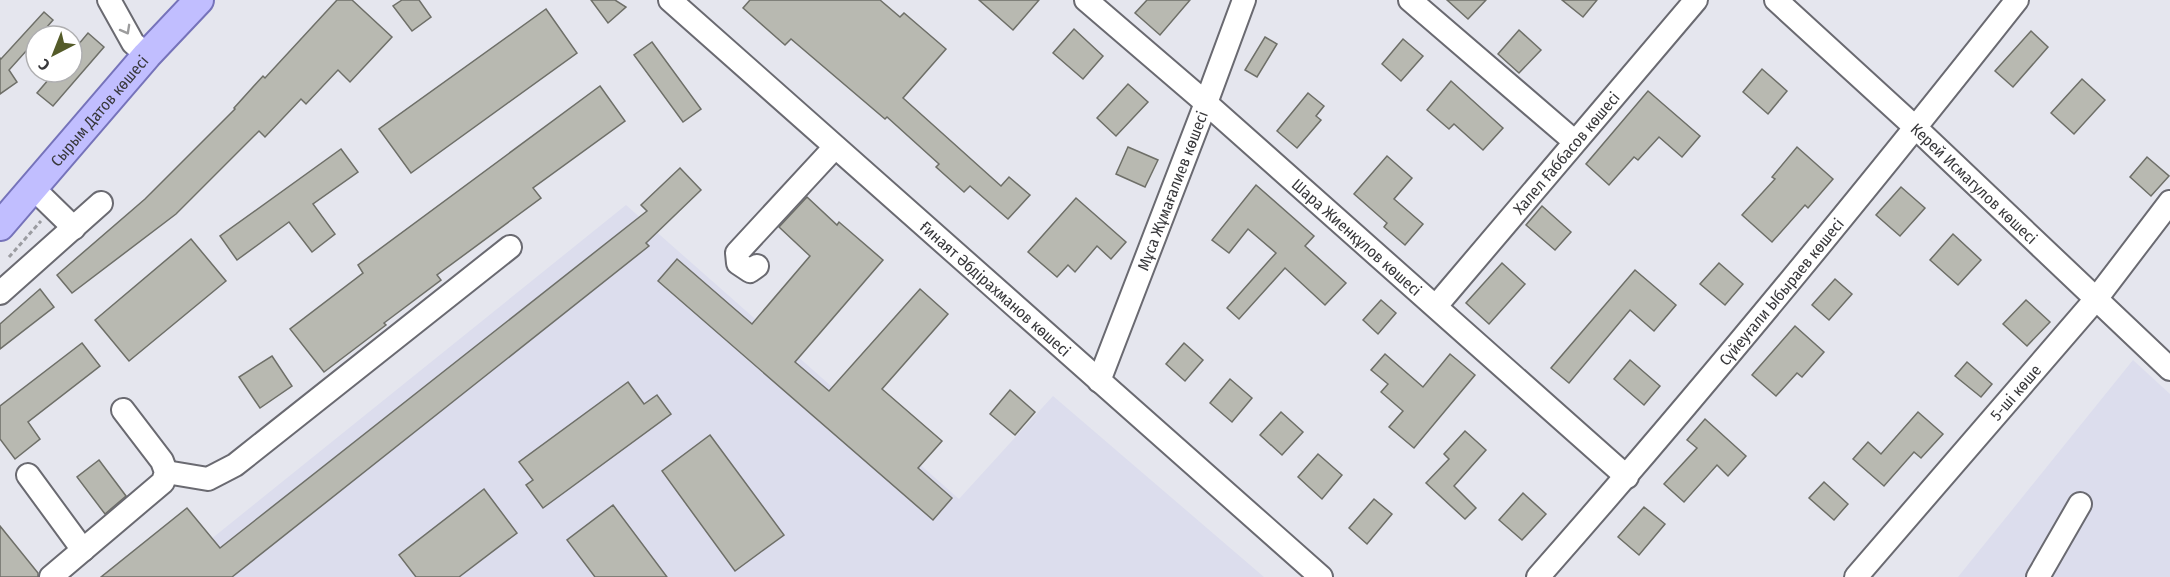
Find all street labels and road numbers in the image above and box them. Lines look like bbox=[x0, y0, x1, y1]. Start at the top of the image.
street label: Сырым Датов көшесі bbox=[45, 53, 151, 171]
street label: Халел Ғаббасов көшесі bbox=[1509, 88, 1624, 218]
street label: Мұса Жұмағалиев көшесі bbox=[1133, 108, 1212, 273]
street label: Керей Исмагулов көшесі bbox=[1907, 119, 2041, 248]
street label: Шара Жиенқұлов көшесі bbox=[1288, 175, 1425, 300]
street label: Сүйеуғали Ыбыраев көшесi bbox=[1715, 215, 1848, 369]
street label: Ғинаят Әбдірахманов көшесі bbox=[916, 217, 1074, 361]
street label: 5-шi көше bbox=[1987, 361, 2045, 424]

